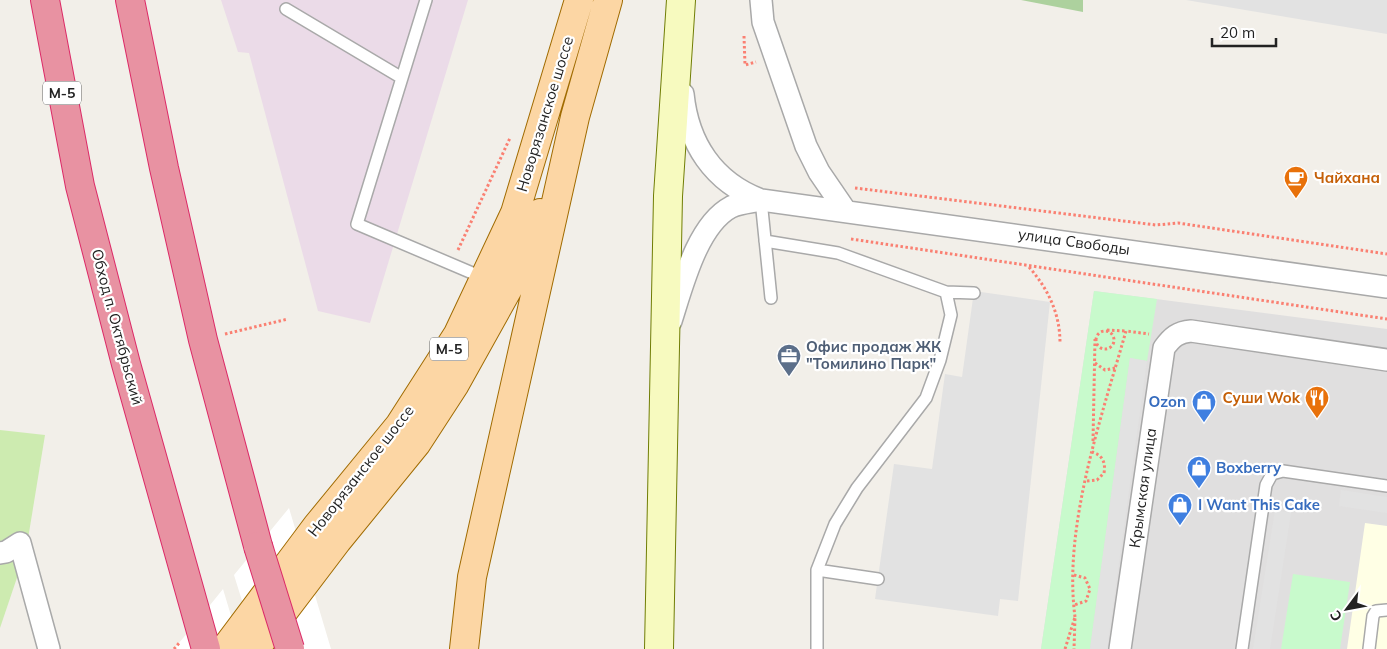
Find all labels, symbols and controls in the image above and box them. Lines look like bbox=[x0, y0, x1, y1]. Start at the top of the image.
scale bar bbox=[1212, 15, 1276, 47]
text: 20 m bbox=[1220, 23, 1255, 42]
street label: Новорязанское шоссе bbox=[512, 34, 577, 194]
road number: М-5 bbox=[43, 82, 81, 105]
cafe icon: Чайхана bbox=[1283, 165, 1309, 199]
place label: Чайхана bbox=[1314, 168, 1380, 187]
street label: улица Свободы bbox=[1017, 224, 1131, 259]
street label: Обход п. Октябрьский bbox=[88, 247, 147, 407]
place label: Офис продаж ЖК "Томилино Парк" bbox=[806, 337, 942, 373]
road number: М-5 bbox=[430, 338, 468, 360]
office icon: Офис продаж ЖК "Томилино Парк" bbox=[776, 343, 802, 377]
restaurant icon: Суши Wok bbox=[1304, 385, 1330, 419]
place label: Суши Wok bbox=[1223, 388, 1301, 407]
shop icon: Ozon bbox=[1191, 389, 1217, 423]
place label: Ozon bbox=[1149, 392, 1186, 411]
street label: Новорязанское шоссе bbox=[303, 401, 418, 540]
street label: Крымская улица bbox=[1125, 427, 1160, 549]
shop icon: Boxberry bbox=[1186, 455, 1212, 489]
place label: Boxberry bbox=[1216, 458, 1282, 477]
shop icon: I Want This Cake bbox=[1167, 492, 1193, 526]
place label: I Want This Cake bbox=[1198, 495, 1320, 514]
north arrow bbox=[1322, 584, 1372, 634]
text: С bbox=[1326, 607, 1346, 625]

